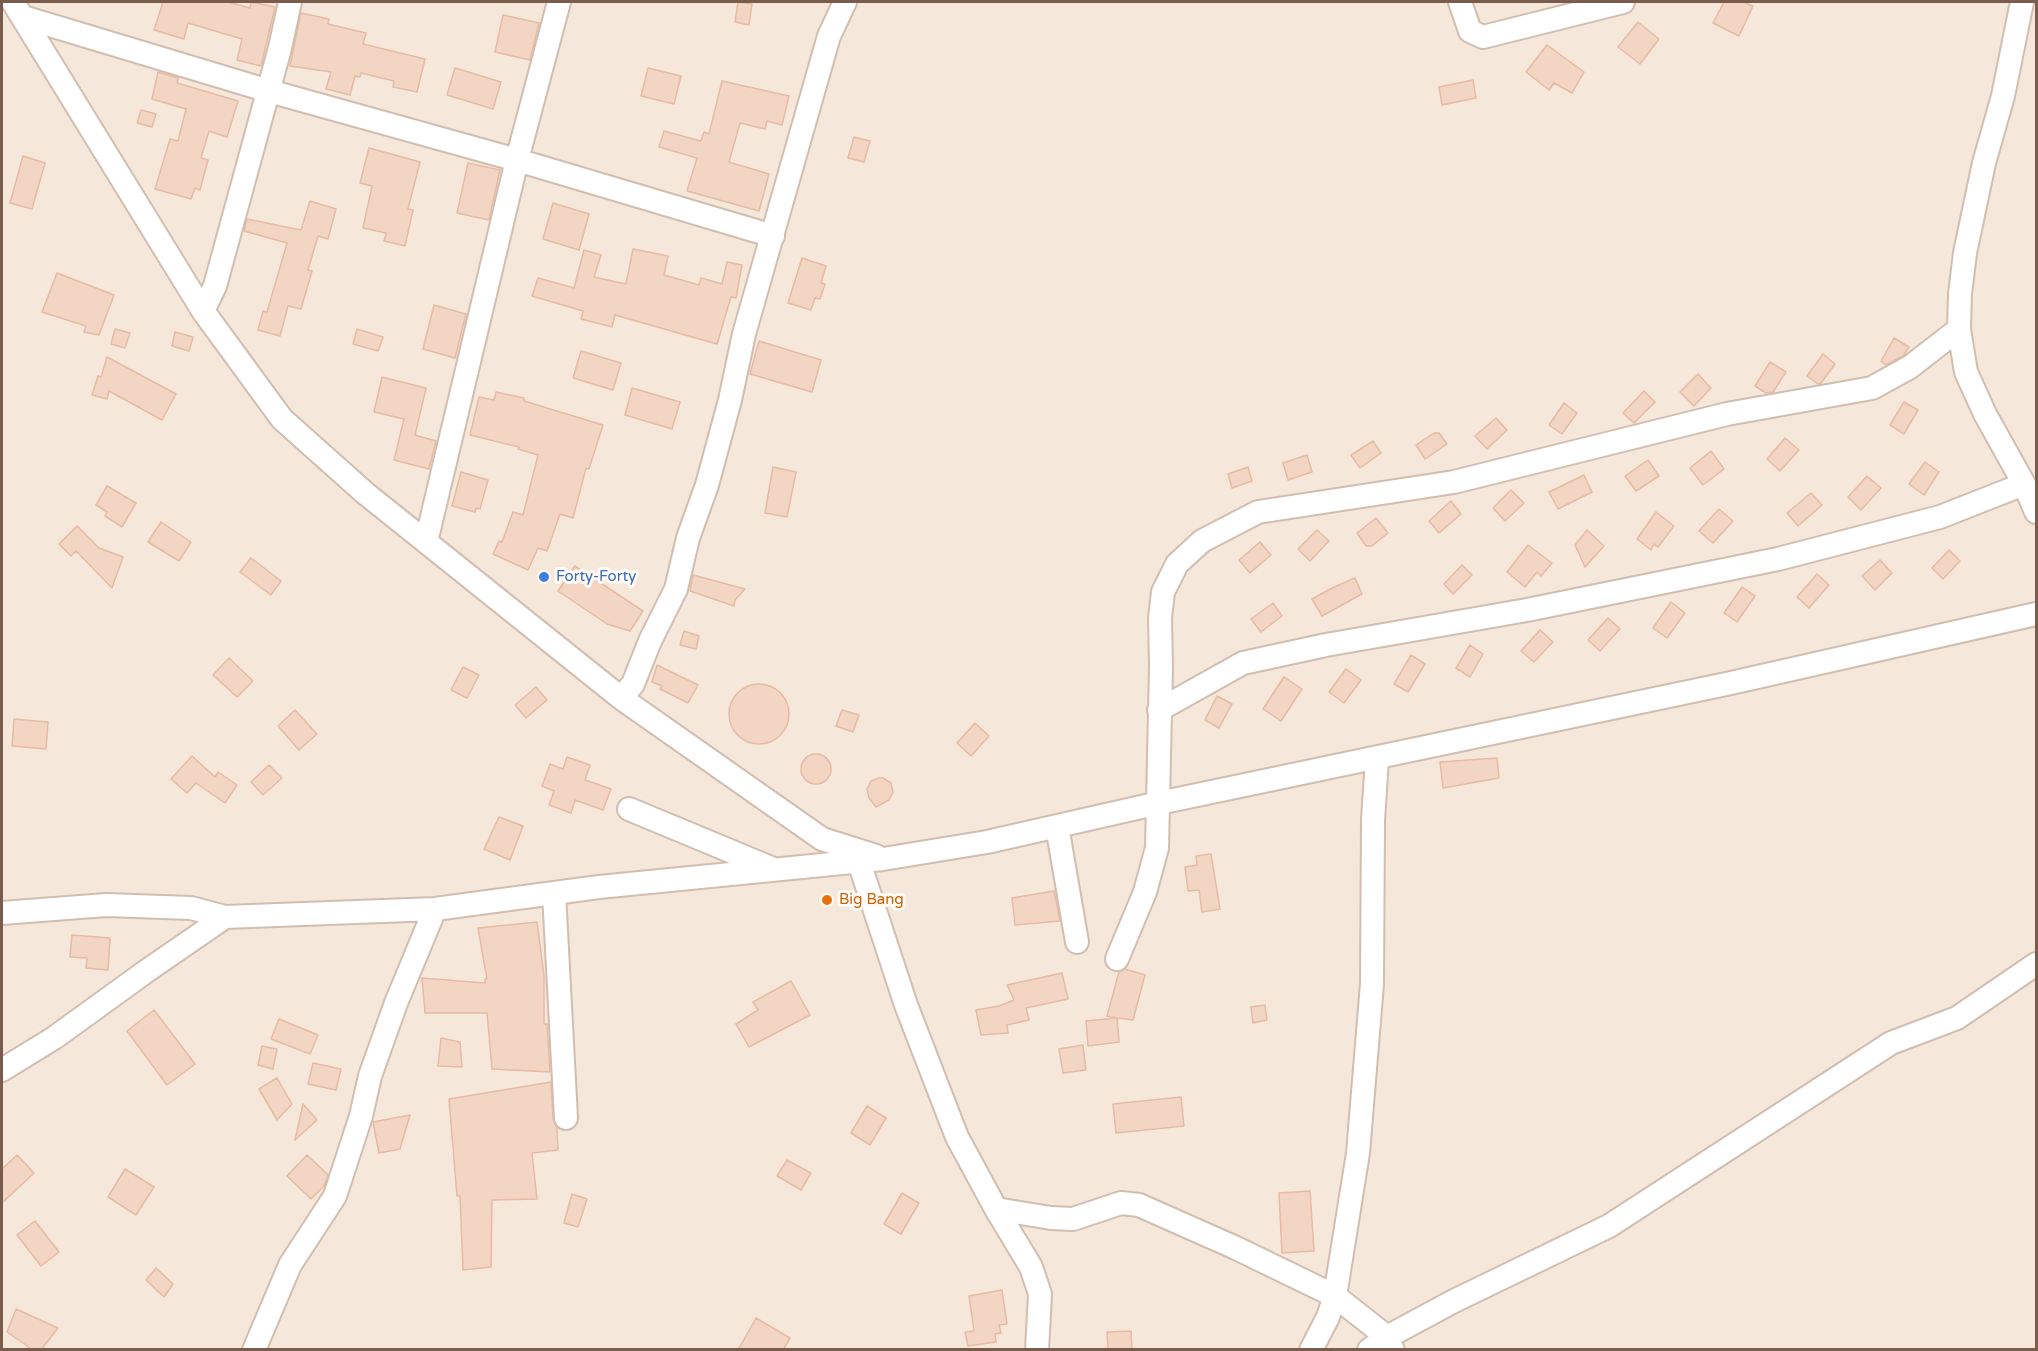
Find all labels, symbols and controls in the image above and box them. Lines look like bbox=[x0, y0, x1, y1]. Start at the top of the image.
place label: Forty-Forty bbox=[556, 568, 636, 586]
marker: Forty-Forty bbox=[537, 570, 551, 584]
place label: Big Bang bbox=[839, 891, 904, 909]
marker: Big Bang bbox=[820, 893, 834, 907]

